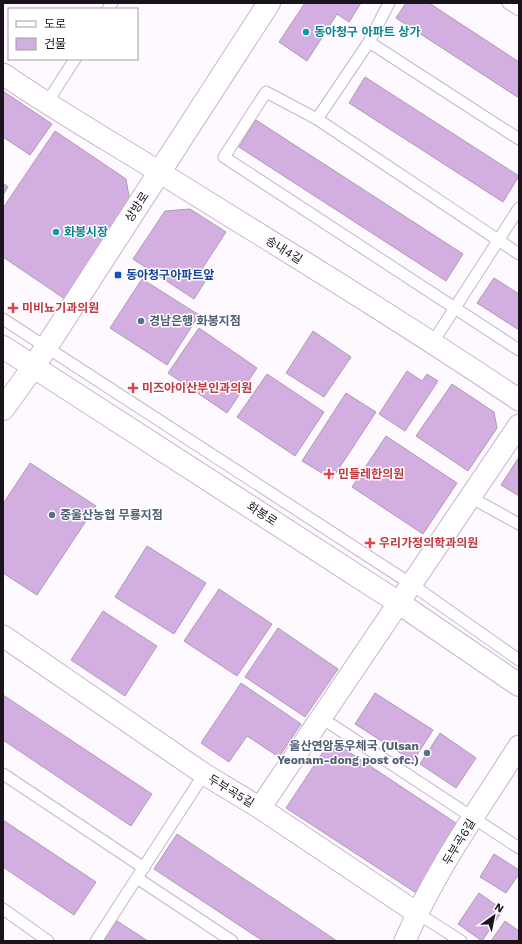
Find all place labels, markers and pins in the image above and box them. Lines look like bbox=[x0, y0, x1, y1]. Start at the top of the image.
place label: 동아청구 아파트 상가 bbox=[314, 25, 420, 39]
marker: 동아청구 아파트 상가 bbox=[301, 27, 311, 37]
place label: 화봉시장 bbox=[64, 225, 108, 239]
marker: 화봉시장 bbox=[51, 227, 61, 237]
place label: 동아청구아파트앞 bbox=[126, 268, 214, 282]
marker: 동아청구아파트앞 bbox=[113, 270, 123, 280]
place label: 미비뇨기과의원 bbox=[22, 301, 99, 315]
marker: 미비뇨기과의원 bbox=[7, 302, 19, 314]
place label: 경남은행 화봉지점 bbox=[149, 314, 241, 328]
marker: 경남은행 화봉지점 bbox=[136, 316, 146, 326]
place label: 미즈아이산부인과의원 bbox=[142, 381, 252, 395]
marker: 미즈아이산부인과의원 bbox=[127, 382, 139, 394]
place label: 민들레한의원 bbox=[338, 467, 404, 481]
marker: 민들레한의원 bbox=[323, 468, 335, 480]
place label: 중울산농협 무룡지점 bbox=[60, 508, 163, 522]
marker: 중울산농협 무룡지점 bbox=[47, 510, 57, 520]
place label: 우리가정의학과의원 bbox=[379, 536, 478, 550]
marker: 우리가정의학과의원 bbox=[364, 537, 376, 549]
place label: 울산연암동우체국 (Ulsan Yeonam-dong post ofc.) bbox=[277, 739, 419, 767]
marker: 울산연암동우체국 (Ulsan Yeonam-dong post ofc.) bbox=[422, 748, 432, 758]

